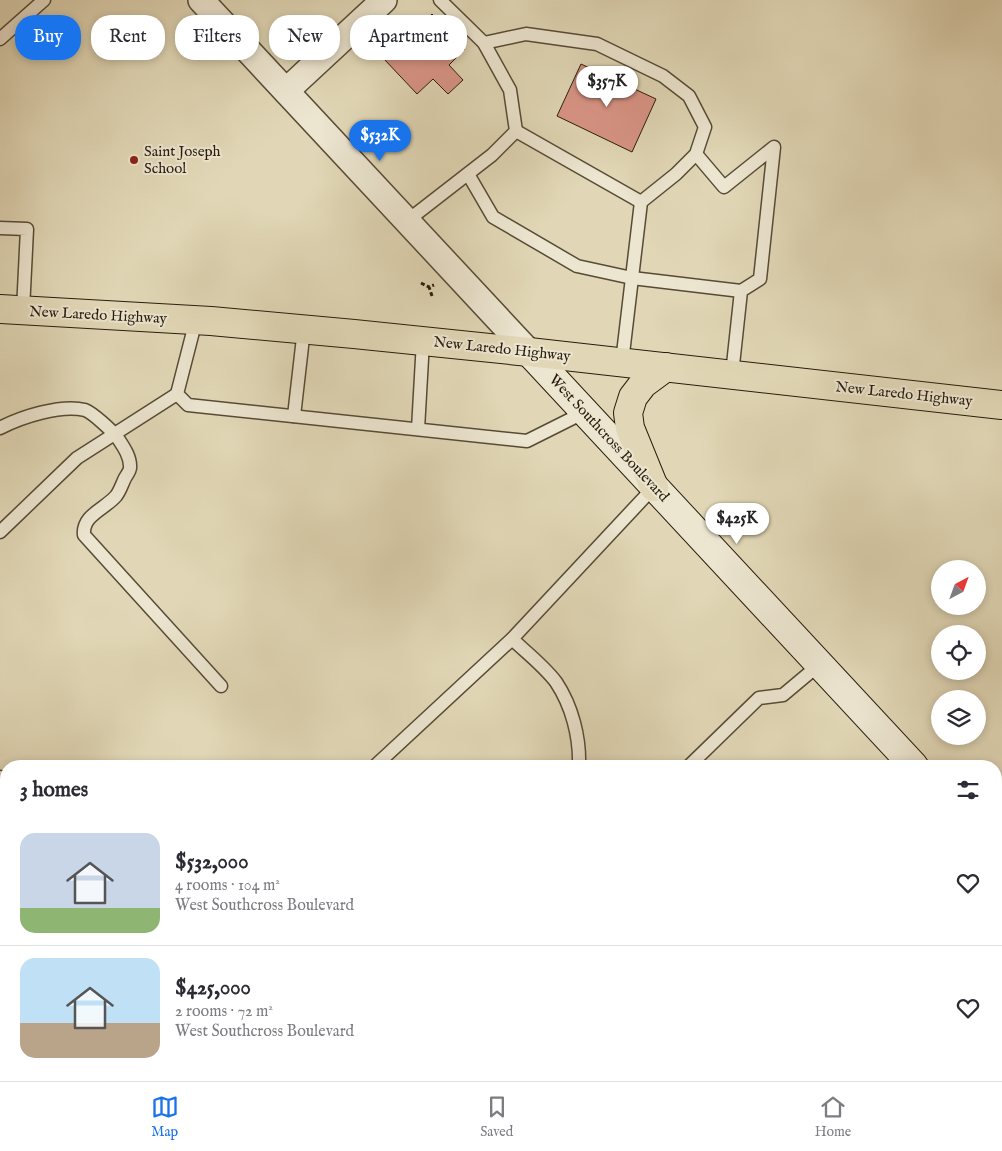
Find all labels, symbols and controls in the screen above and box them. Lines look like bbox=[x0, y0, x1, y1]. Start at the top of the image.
chip: Buy bbox=[15, 15, 81, 60]
chip: Rent bbox=[91, 15, 165, 60]
chip: Filters bbox=[175, 15, 259, 60]
chip: New bbox=[269, 15, 340, 60]
chip: Apartment bbox=[350, 15, 467, 60]
pin: $357K bbox=[572, 66, 642, 108]
text: $357K bbox=[587, 72, 627, 92]
pin: $532K bbox=[345, 120, 415, 162]
text: $532K bbox=[360, 126, 400, 146]
place label: Saint Joseph School bbox=[144, 142, 221, 178]
marker: Saint Joseph School bbox=[128, 154, 140, 166]
street label: New Laredo Highway bbox=[29, 302, 168, 328]
street label: New Laredo Highway bbox=[432, 332, 572, 366]
street label: West Southcross Boulevard bbox=[545, 370, 674, 507]
street label: New Laredo Highway bbox=[834, 377, 974, 411]
pin: $425K bbox=[702, 502, 772, 545]
text: $425K bbox=[716, 509, 758, 529]
north arrow bbox=[931, 560, 986, 615]
map controls bbox=[931, 560, 986, 745]
button: locate bbox=[931, 625, 986, 680]
button: layers bbox=[931, 690, 986, 745]
icon: filters bbox=[954, 776, 982, 804]
text: 3 homes bbox=[20, 777, 88, 804]
text: $532,000 bbox=[175, 849, 248, 876]
icon: home bbox=[60, 853, 120, 913]
icon: heart bbox=[954, 869, 982, 897]
text: 4 rooms · 104 m² bbox=[175, 876, 280, 896]
text: West Southcross Boulevard bbox=[175, 896, 354, 916]
text: $425,000 bbox=[175, 975, 251, 1002]
icon: home bbox=[60, 978, 120, 1038]
icon: heart bbox=[954, 994, 982, 1022]
text: 2 rooms · 72 m² bbox=[175, 1002, 273, 1022]
text: West Southcross Boulevard bbox=[175, 1022, 354, 1042]
tab: Map bbox=[151, 1093, 179, 1141]
tab: Saved bbox=[480, 1093, 513, 1141]
tab: Home bbox=[815, 1093, 851, 1141]

